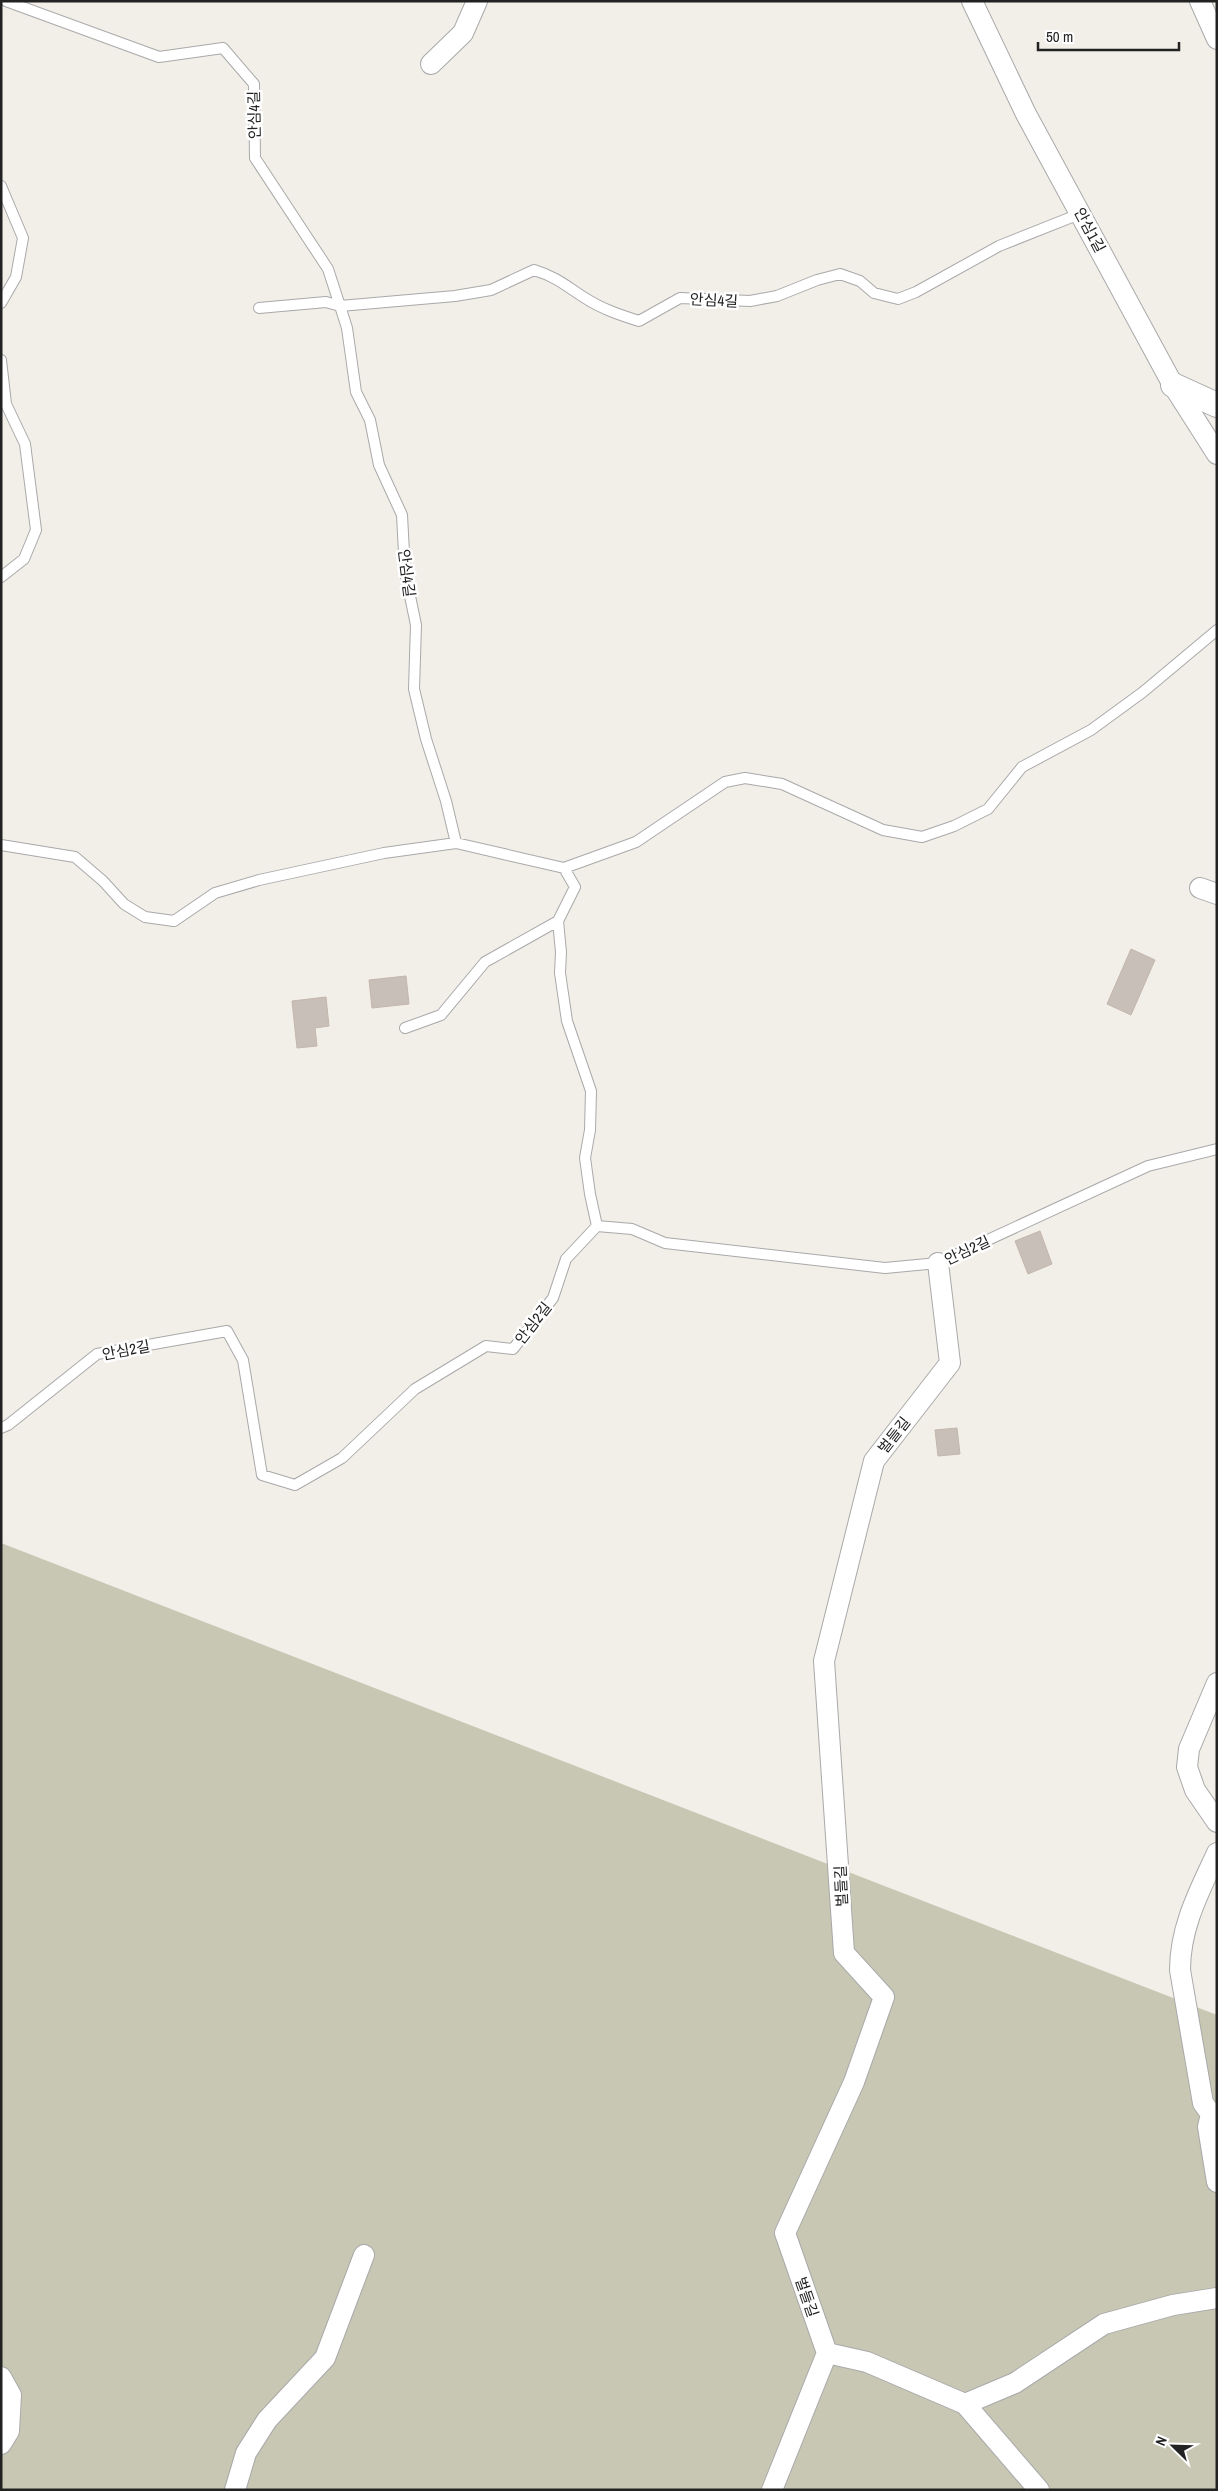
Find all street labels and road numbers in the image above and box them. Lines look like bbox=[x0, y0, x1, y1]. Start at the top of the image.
street label: 안심4길 bbox=[243, 91, 265, 139]
street label: 안심1길 bbox=[1069, 204, 1111, 256]
street label: 안심4길 bbox=[689, 288, 739, 312]
street label: 안심4길 bbox=[394, 548, 420, 598]
street label: 안심2길 bbox=[941, 1230, 993, 1270]
street label: 안심2길 bbox=[510, 1298, 556, 1348]
street label: 안심2길 bbox=[100, 1335, 152, 1365]
street label: 벌들길 bbox=[873, 1412, 915, 1458]
street label: 벌들길 bbox=[829, 1865, 853, 1907]
street label: 벌들길 bbox=[790, 2274, 824, 2320]

